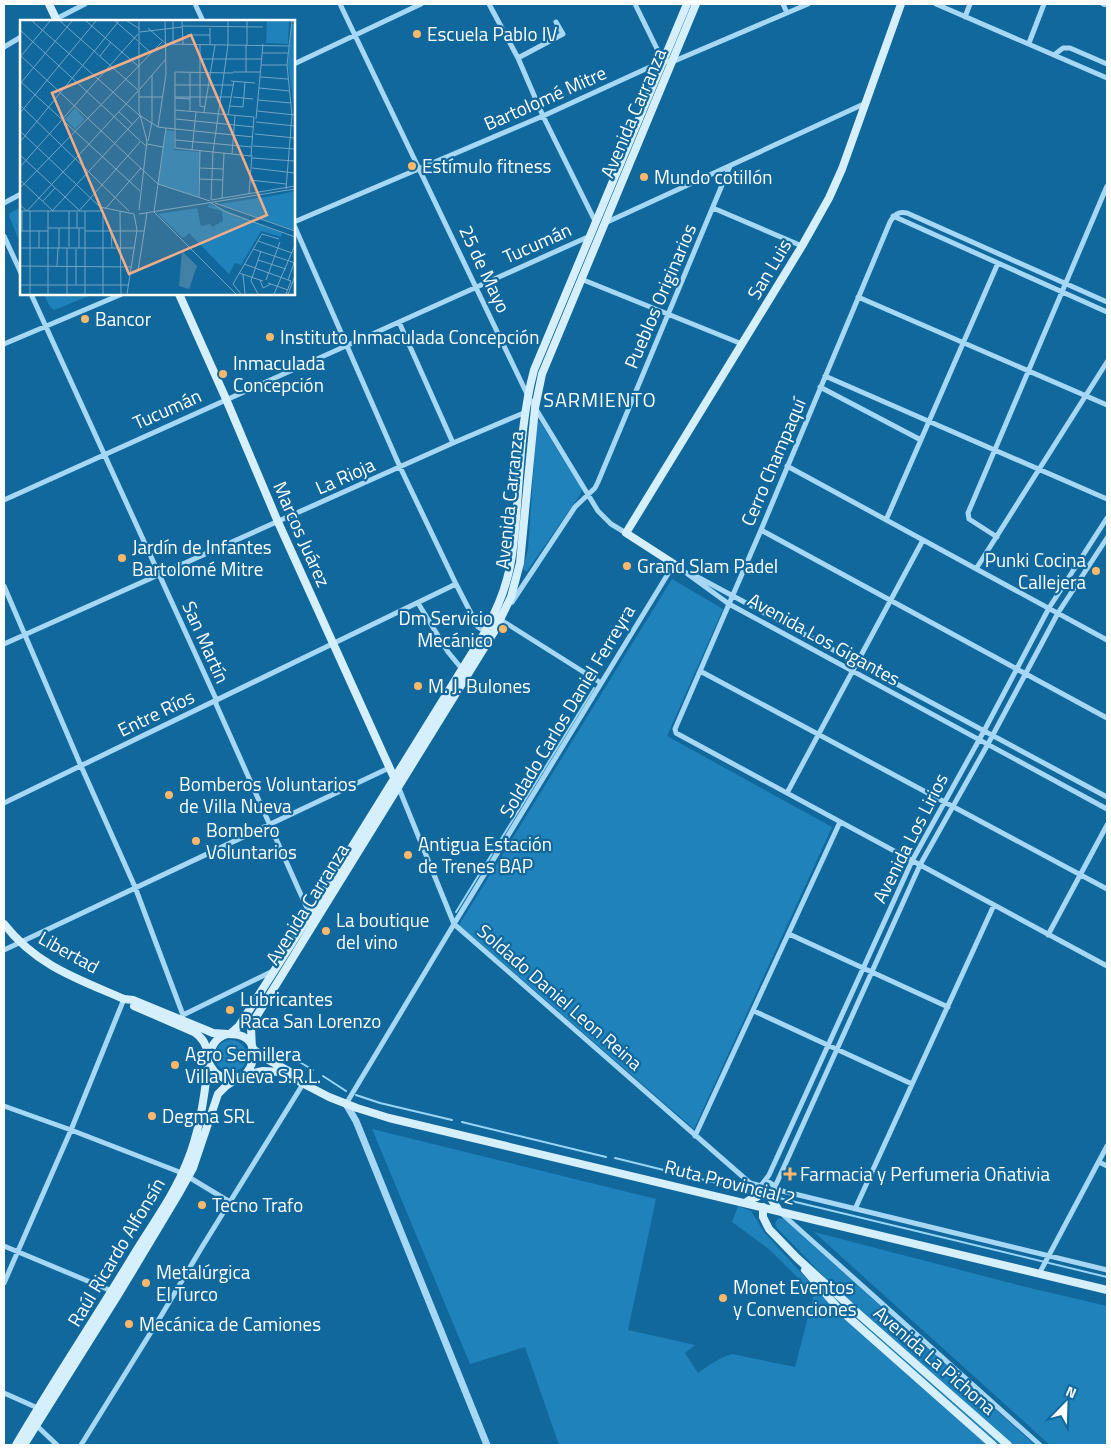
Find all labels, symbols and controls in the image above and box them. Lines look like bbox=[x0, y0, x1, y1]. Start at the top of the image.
place label: Escuela Pablo IV bbox=[427, 19, 557, 48]
inset map bbox=[20, 20, 295, 295]
marker: Escuela Pablo IV bbox=[411, 28, 423, 40]
street label: Avenida Carranza bbox=[592, 43, 673, 182]
street label: Bartolomé Mitre bbox=[479, 58, 611, 138]
place label: Estímulo fitness bbox=[422, 151, 551, 180]
marker: Estímulo fitness bbox=[406, 160, 418, 172]
place label: Mundo cotillón bbox=[654, 162, 772, 191]
marker: Mundo cotillón bbox=[638, 171, 650, 183]
street label: Tucumán bbox=[498, 215, 576, 271]
street label: Pueblos Originarios bbox=[616, 219, 703, 373]
street label: 25 de Mayo bbox=[453, 220, 518, 317]
street label: San Luis bbox=[739, 233, 798, 305]
place label: Bancor bbox=[95, 304, 152, 333]
marker: Bancor bbox=[79, 313, 91, 325]
place label: Instituto Inmaculada Concepción bbox=[280, 322, 539, 351]
marker: Instituto Inmaculada Concepción bbox=[264, 331, 276, 343]
place label: Inmaculada Concepción bbox=[233, 348, 326, 399]
marker: Inmaculada Concepción bbox=[217, 368, 229, 380]
street label: Tucumán bbox=[128, 381, 206, 437]
district label: SARMIENTO bbox=[543, 384, 657, 415]
street label: Cerro Champaquí bbox=[732, 392, 813, 530]
street label: Avenida Carranza bbox=[487, 429, 530, 570]
street label: La Rioja bbox=[310, 449, 380, 501]
street label: Marcos Juárez bbox=[266, 476, 339, 591]
place label: Jardín de Infantes Bartolomé Mitre bbox=[132, 532, 272, 583]
place label: Punki Cocina Callejera bbox=[985, 545, 1086, 596]
place label: Grand Slam Padel bbox=[637, 551, 778, 580]
marker: Jardín de Infantes Bartolomé Mitre bbox=[116, 552, 128, 564]
marker: Grand Slam Padel bbox=[621, 560, 633, 572]
marker: Punki Cocina Callejera bbox=[1090, 565, 1102, 577]
street label: Avenida Los Gigantes bbox=[743, 585, 906, 693]
street label: San Martín bbox=[175, 596, 237, 688]
street label: Soldado Carlos Daniel Ferreyra bbox=[491, 598, 642, 823]
place label: Dm Servicio Mecánico bbox=[398, 603, 493, 654]
marker: Dm Servicio Mecánico bbox=[497, 623, 509, 635]
place label: M. J. Bulones bbox=[428, 671, 531, 700]
marker: M. J. Bulones bbox=[412, 680, 424, 692]
street label: Entre Ríos bbox=[112, 681, 199, 744]
street label: Avenida Los Lirios bbox=[864, 768, 955, 908]
place label: Bomberos Voluntarios de Villa Nueva bbox=[179, 769, 357, 820]
marker: Bomberos Voluntarios de Villa Nueva bbox=[163, 789, 175, 801]
place label: Bombero Voluntarios bbox=[206, 815, 297, 866]
place label: Antigua Estación de Trenes BAP bbox=[418, 829, 552, 880]
marker: Bombero Voluntarios bbox=[190, 835, 202, 847]
street label: Avenida Carranza bbox=[258, 837, 356, 970]
marker: Antigua Estación de Trenes BAP bbox=[402, 849, 414, 861]
place label: La boutique del vino bbox=[336, 905, 429, 956]
street label: Soldado Daniel Leon Reina bbox=[471, 917, 650, 1077]
street label: Libertad bbox=[33, 923, 105, 980]
marker: La boutique del vino bbox=[320, 925, 332, 937]
place label: Lubricantes Raca San Lorenzo bbox=[240, 984, 381, 1035]
marker: Lubricantes Raca San Lorenzo bbox=[224, 1004, 236, 1016]
place label: Agro Semillera Villa Nueva S.R.L. bbox=[185, 1039, 321, 1090]
marker: Agro Semillera Villa Nueva S.R.L. bbox=[169, 1059, 181, 1071]
place label: Degma SRL bbox=[162, 1101, 254, 1130]
marker: Degma SRL bbox=[146, 1110, 158, 1122]
street label: Ruta Provincial 2 bbox=[661, 1151, 799, 1212]
place label: Farmacia y Perfumeria Oñativia bbox=[800, 1159, 1050, 1188]
marker: Farmacia y Perfumeria Oñativia bbox=[784, 1168, 796, 1180]
street label: Raúl Ricardo Alfonsín bbox=[60, 1172, 172, 1332]
place label: Tecno Trafo bbox=[212, 1190, 303, 1219]
marker: Tecno Trafo bbox=[196, 1199, 208, 1211]
place label: Metalúrgica El Turco bbox=[156, 1257, 251, 1308]
place label: Monet Eventos y Convenciones bbox=[733, 1272, 857, 1323]
marker: Metalúrgica El Turco bbox=[140, 1277, 152, 1289]
marker: Monet Eventos y Convenciones bbox=[717, 1292, 729, 1304]
street label: Avenida La Pichona bbox=[868, 1298, 1003, 1421]
place label: Mecánica de Camiones bbox=[139, 1309, 321, 1338]
marker: Mecánica de Camiones bbox=[123, 1318, 135, 1330]
north arrow bbox=[1041, 1379, 1091, 1429]
text: N bbox=[1063, 1380, 1080, 1403]

